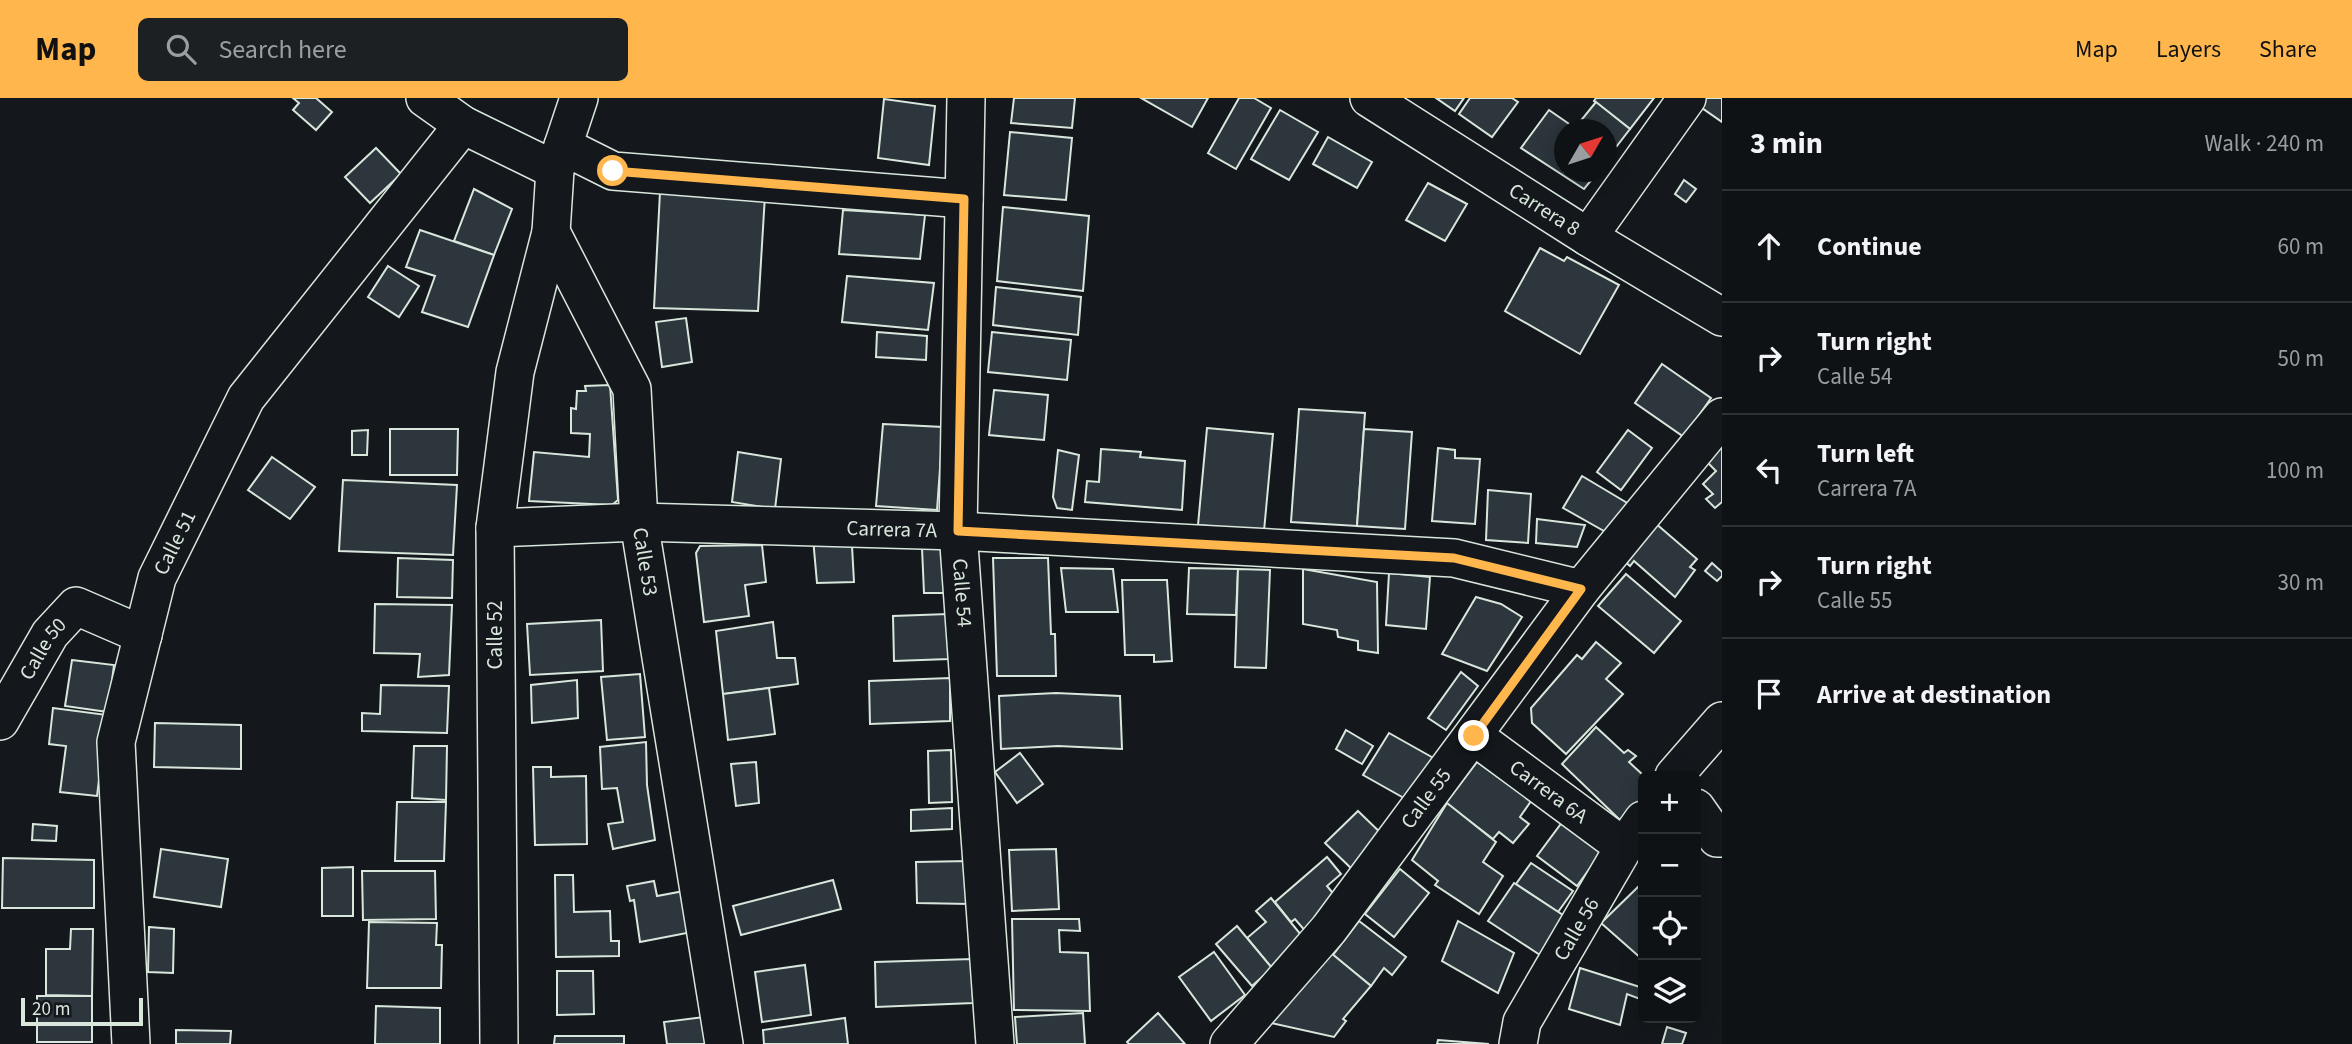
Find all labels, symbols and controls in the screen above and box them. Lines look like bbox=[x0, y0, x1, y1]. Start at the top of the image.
search box bbox=[138, 18, 628, 81]
text: Map bbox=[35, 26, 96, 73]
icon: search bbox=[162, 30, 200, 68]
text: Search here bbox=[218, 31, 347, 68]
text: Map bbox=[2075, 32, 2118, 67]
text: Layers bbox=[2156, 32, 2221, 67]
text: Share bbox=[2259, 32, 2317, 67]
north arrow bbox=[1554, 119, 1617, 182]
text: 3 min bbox=[1750, 122, 1823, 165]
text: Walk · 240 m bbox=[2205, 127, 2324, 160]
route start bbox=[597, 155, 628, 186]
street label: Carrera 8 bbox=[1503, 176, 1586, 243]
icon: ahead bbox=[1750, 227, 1788, 265]
text: Continue bbox=[1817, 228, 1922, 265]
text: 60 m bbox=[2277, 230, 2324, 263]
text: Turn right bbox=[1817, 323, 1932, 360]
icon: right bbox=[1750, 339, 1788, 377]
text: 50 m bbox=[2277, 342, 2324, 375]
text: Calle 54 bbox=[1817, 360, 1892, 393]
text: Turn left bbox=[1817, 435, 1914, 472]
icon: left bbox=[1750, 451, 1788, 489]
text: 100 m bbox=[2266, 454, 2324, 487]
text: Carrera 7A bbox=[1817, 472, 1916, 505]
street label: Calle 51 bbox=[146, 505, 203, 580]
street label: Carrera 7A bbox=[846, 513, 938, 545]
street label: Calle 53 bbox=[625, 525, 666, 598]
text: Turn right bbox=[1817, 547, 1932, 584]
street label: Calle 54 bbox=[945, 557, 980, 628]
icon: right bbox=[1750, 563, 1788, 601]
text: 30 m bbox=[2277, 566, 2324, 599]
text: Calle 55 bbox=[1817, 584, 1892, 617]
street label: Calle 52 bbox=[480, 601, 510, 669]
street label: Calle 50 bbox=[12, 611, 73, 685]
icon: arrive bbox=[1750, 675, 1788, 713]
text: Arrive at destination bbox=[1817, 676, 2051, 713]
route end bbox=[1458, 720, 1489, 751]
street label: Carrera 6A bbox=[1503, 752, 1595, 831]
street label: Calle 55 bbox=[1393, 762, 1458, 835]
map controls bbox=[1638, 771, 1701, 1023]
button: + bbox=[1638, 771, 1701, 834]
button: − bbox=[1638, 834, 1701, 897]
street label: Calle 56 bbox=[1546, 892, 1606, 966]
button: locate bbox=[1638, 897, 1701, 960]
button: layers bbox=[1638, 960, 1701, 1023]
scale bar bbox=[21, 995, 144, 1027]
text: 20 m bbox=[32, 996, 70, 1023]

